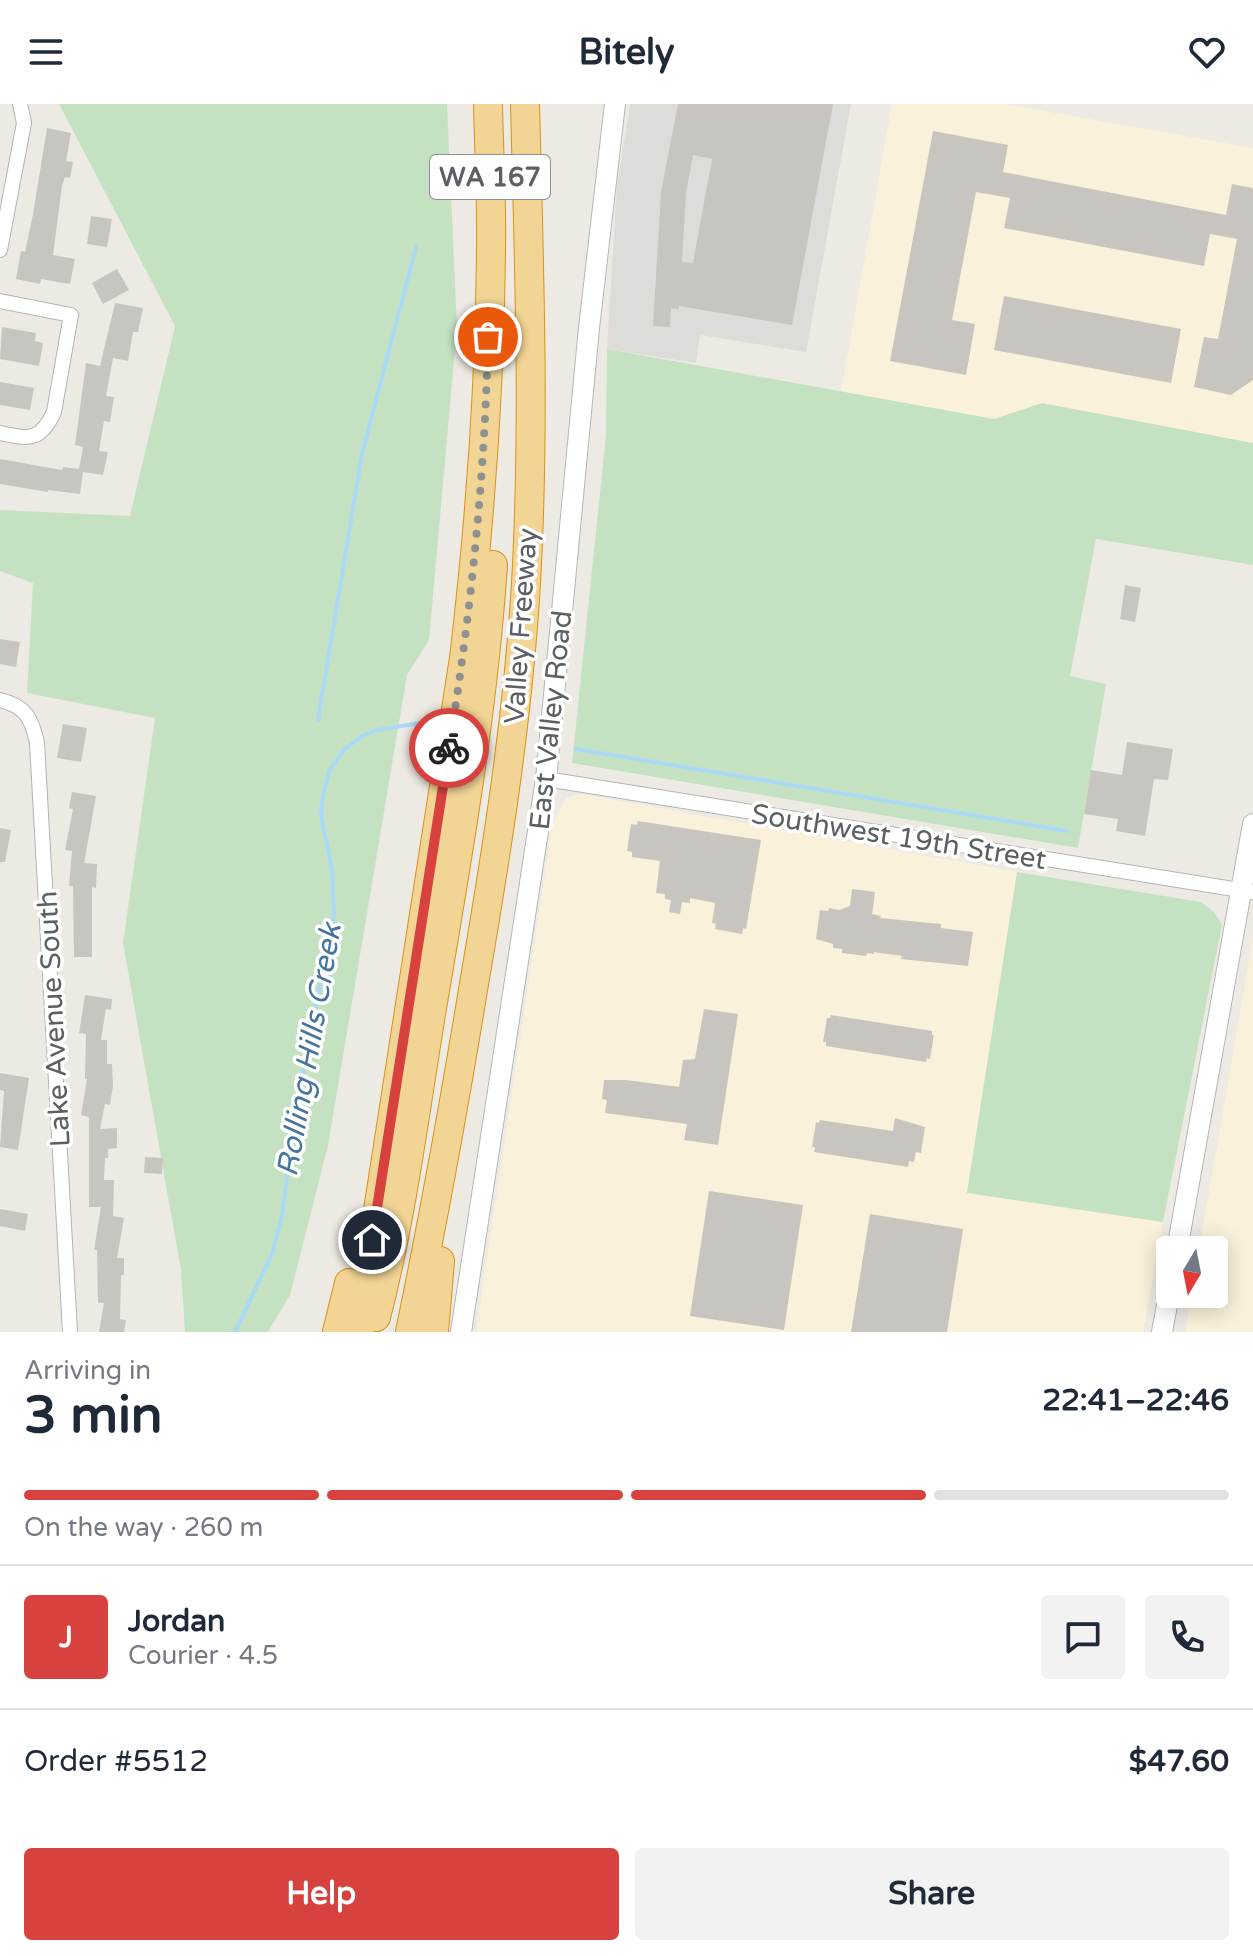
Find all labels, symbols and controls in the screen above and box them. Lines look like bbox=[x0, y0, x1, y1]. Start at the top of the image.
icon: menu bbox=[24, 30, 68, 74]
icon: heart bbox=[1185, 30, 1229, 74]
text: Bitely bbox=[579, 31, 674, 74]
road number: WA 167 bbox=[430, 155, 550, 199]
pin bbox=[454, 303, 522, 371]
icon: bag bbox=[466, 315, 510, 359]
street label: Valley Freeway bbox=[497, 527, 545, 725]
street label: East Valley Road bbox=[523, 609, 579, 832]
courier bbox=[409, 708, 489, 788]
icon: bike bbox=[427, 726, 471, 770]
street label: Southwest 19th Street bbox=[749, 797, 1049, 877]
street label: Lake Avenue South bbox=[30, 890, 78, 1148]
water label: Rolling Hills Creek bbox=[269, 918, 350, 1179]
pin bbox=[338, 1206, 406, 1274]
icon: home bbox=[350, 1218, 394, 1262]
north arrow bbox=[1156, 1236, 1228, 1308]
map controls bbox=[1156, 1236, 1228, 1308]
text: Arriving in bbox=[24, 1355, 151, 1386]
text: 22:41–22:46 bbox=[1042, 1382, 1229, 1419]
text: 3 min bbox=[24, 1384, 163, 1447]
text: On the way · 260 m bbox=[24, 1512, 263, 1543]
button: chat bbox=[1041, 1595, 1125, 1679]
button: phone bbox=[1145, 1595, 1229, 1679]
text: Jordan bbox=[128, 1603, 225, 1640]
text: J bbox=[59, 1619, 73, 1656]
text: Courier · 4.5 bbox=[128, 1640, 278, 1671]
text: Order #5512 bbox=[24, 1743, 208, 1780]
text: $47.60 bbox=[1129, 1743, 1229, 1780]
button: Help bbox=[24, 1848, 619, 1940]
button: Share bbox=[635, 1848, 1229, 1940]

